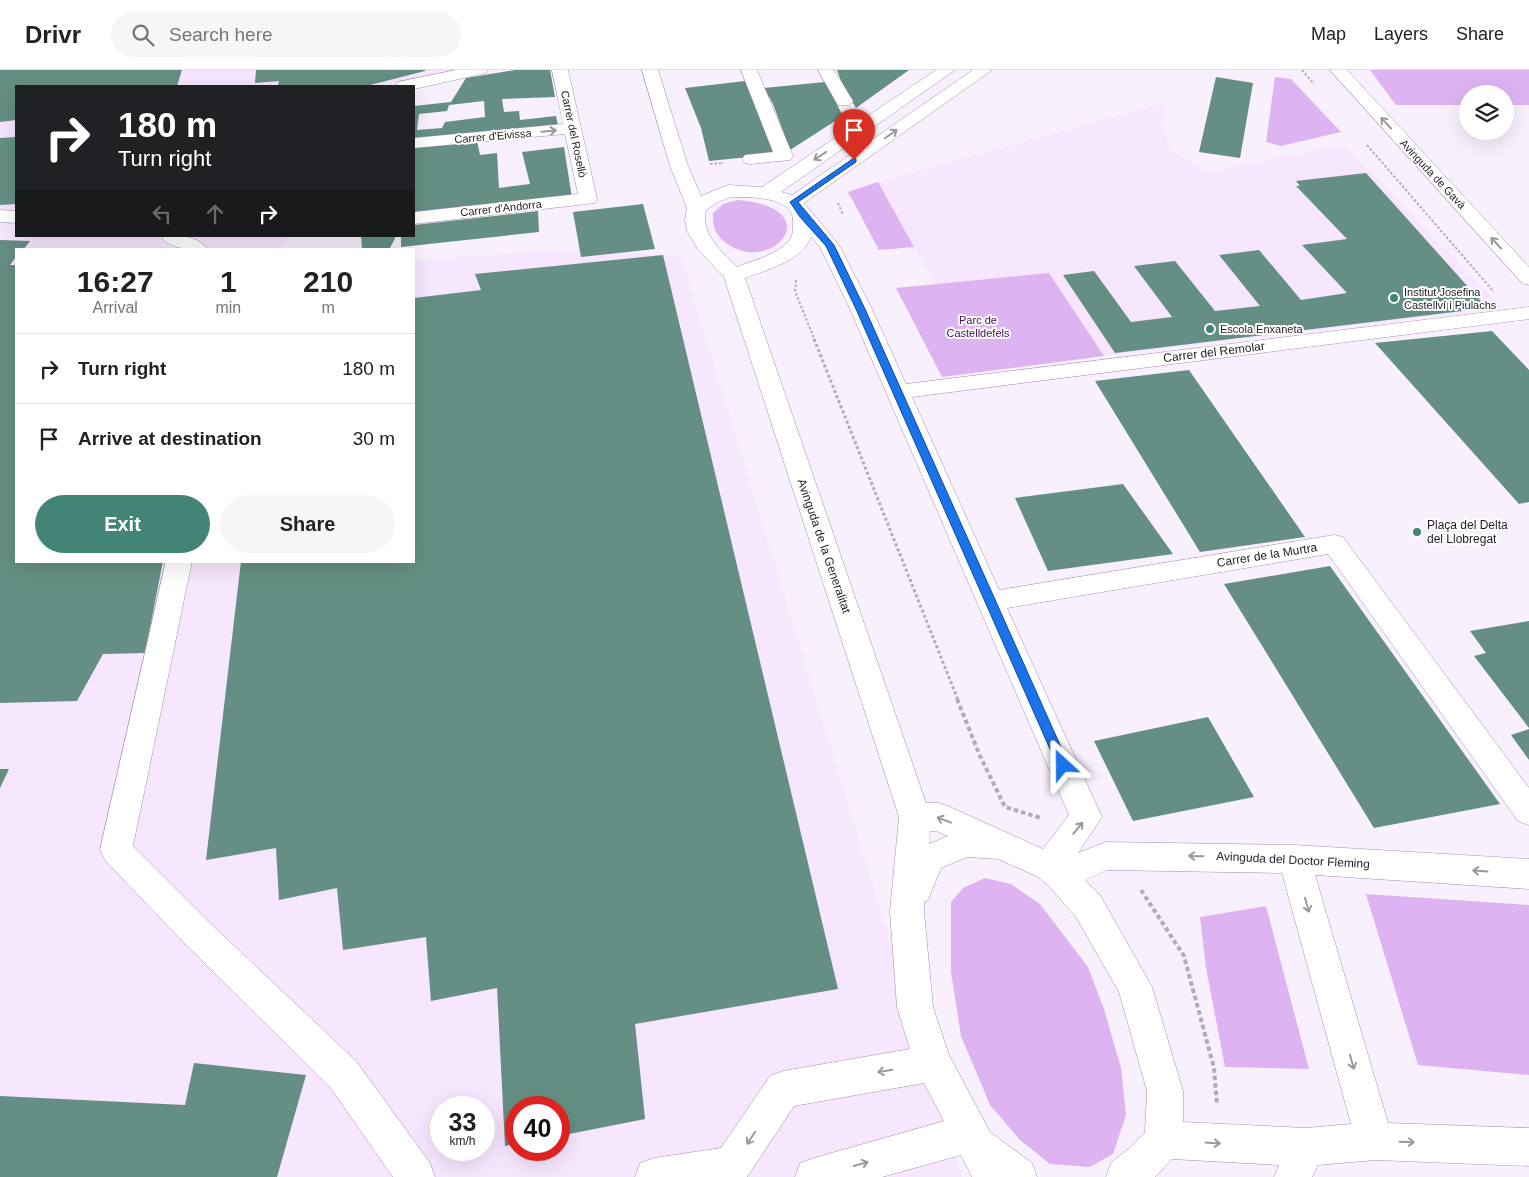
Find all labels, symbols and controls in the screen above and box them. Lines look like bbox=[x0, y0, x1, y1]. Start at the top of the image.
search box bbox=[111, 12, 461, 57]
text: Drivr bbox=[25, 21, 81, 48]
icon: search bbox=[129, 21, 157, 49]
text: Search here bbox=[169, 24, 273, 45]
text: Map bbox=[1311, 24, 1346, 44]
text: Layers bbox=[1374, 24, 1428, 44]
text: Share bbox=[1456, 24, 1504, 44]
map controls bbox=[1459, 85, 1514, 140]
button: layers bbox=[1459, 85, 1514, 140]
street label: Carrer del Rosellò bbox=[559, 89, 589, 179]
icon: right bbox=[35, 105, 100, 170]
text: 180 m bbox=[118, 105, 217, 144]
pin bbox=[833, 109, 875, 160]
icon: arrive bbox=[840, 116, 868, 144]
one-way arrow bbox=[1380, 116, 1392, 129]
one-way arrow bbox=[541, 126, 557, 135]
street label: Carrer d'Eivissa bbox=[454, 127, 533, 145]
one-way arrow bbox=[884, 129, 898, 139]
street label: Avinguda de Gavà bbox=[1398, 137, 1469, 212]
text: Turn right bbox=[118, 146, 211, 171]
one-way arrow bbox=[813, 151, 827, 161]
street label: Carrer d'Andorra bbox=[460, 198, 543, 218]
icon: left bbox=[148, 200, 176, 228]
icon: ahead bbox=[201, 200, 229, 228]
icon: right bbox=[254, 200, 282, 228]
one-way arrow bbox=[1490, 236, 1502, 249]
text: 16:27 bbox=[77, 265, 154, 298]
text: 1 bbox=[220, 265, 237, 298]
text: 210 bbox=[303, 265, 353, 298]
place label: Institut Josefina Castellví i Piulachs bbox=[1404, 286, 1497, 311]
marker: Institut Josefina Castellví i Piulachs bbox=[1388, 292, 1400, 304]
text: Arrival bbox=[93, 299, 138, 316]
text: min bbox=[215, 299, 241, 316]
text: m bbox=[321, 299, 335, 316]
park label: Parc de Castelldefels bbox=[947, 314, 1010, 339]
marker: Escola Enxaneta bbox=[1204, 323, 1216, 335]
place label: Escola Enxaneta bbox=[1220, 323, 1303, 335]
street label: Carrer del Remolar bbox=[1163, 339, 1265, 365]
icon: right bbox=[35, 355, 63, 383]
text: Turn right bbox=[78, 358, 166, 379]
text: 180 m bbox=[342, 358, 395, 379]
icon: arrive bbox=[35, 425, 63, 453]
text: Arrive at destination bbox=[78, 428, 262, 449]
text: 30 m bbox=[353, 428, 395, 449]
street label: Avinguda de la Generalitat bbox=[794, 477, 854, 616]
button: Exit bbox=[35, 495, 210, 553]
button: Share bbox=[220, 495, 395, 553]
place label: Plaça del Delta del Llobregat bbox=[1427, 518, 1508, 546]
marker: Plaça del Delta del Llobregat bbox=[1411, 526, 1423, 538]
street label: Carrer de la Murtra bbox=[1216, 540, 1318, 570]
position arrow bbox=[1036, 738, 1088, 790]
one-way arrow bbox=[937, 815, 952, 824]
one-way arrow bbox=[1072, 821, 1083, 834]
street label: Avinguda del Doctor Fleming bbox=[1216, 849, 1370, 871]
one-way arrow bbox=[1188, 852, 1204, 861]
one-way arrow bbox=[1473, 867, 1489, 876]
one-way arrow bbox=[1303, 897, 1313, 913]
one-way arrow bbox=[1348, 1053, 1357, 1069]
one-way arrow bbox=[878, 1067, 894, 1077]
speed limit sign: 40 bbox=[505, 1096, 570, 1161]
text: 33 bbox=[449, 1108, 476, 1136]
one-way arrow bbox=[746, 1130, 756, 1144]
text: km/h bbox=[449, 1134, 476, 1148]
one-way arrow bbox=[1398, 1137, 1414, 1147]
one-way arrow bbox=[1204, 1139, 1220, 1148]
one-way arrow bbox=[852, 1158, 868, 1168]

